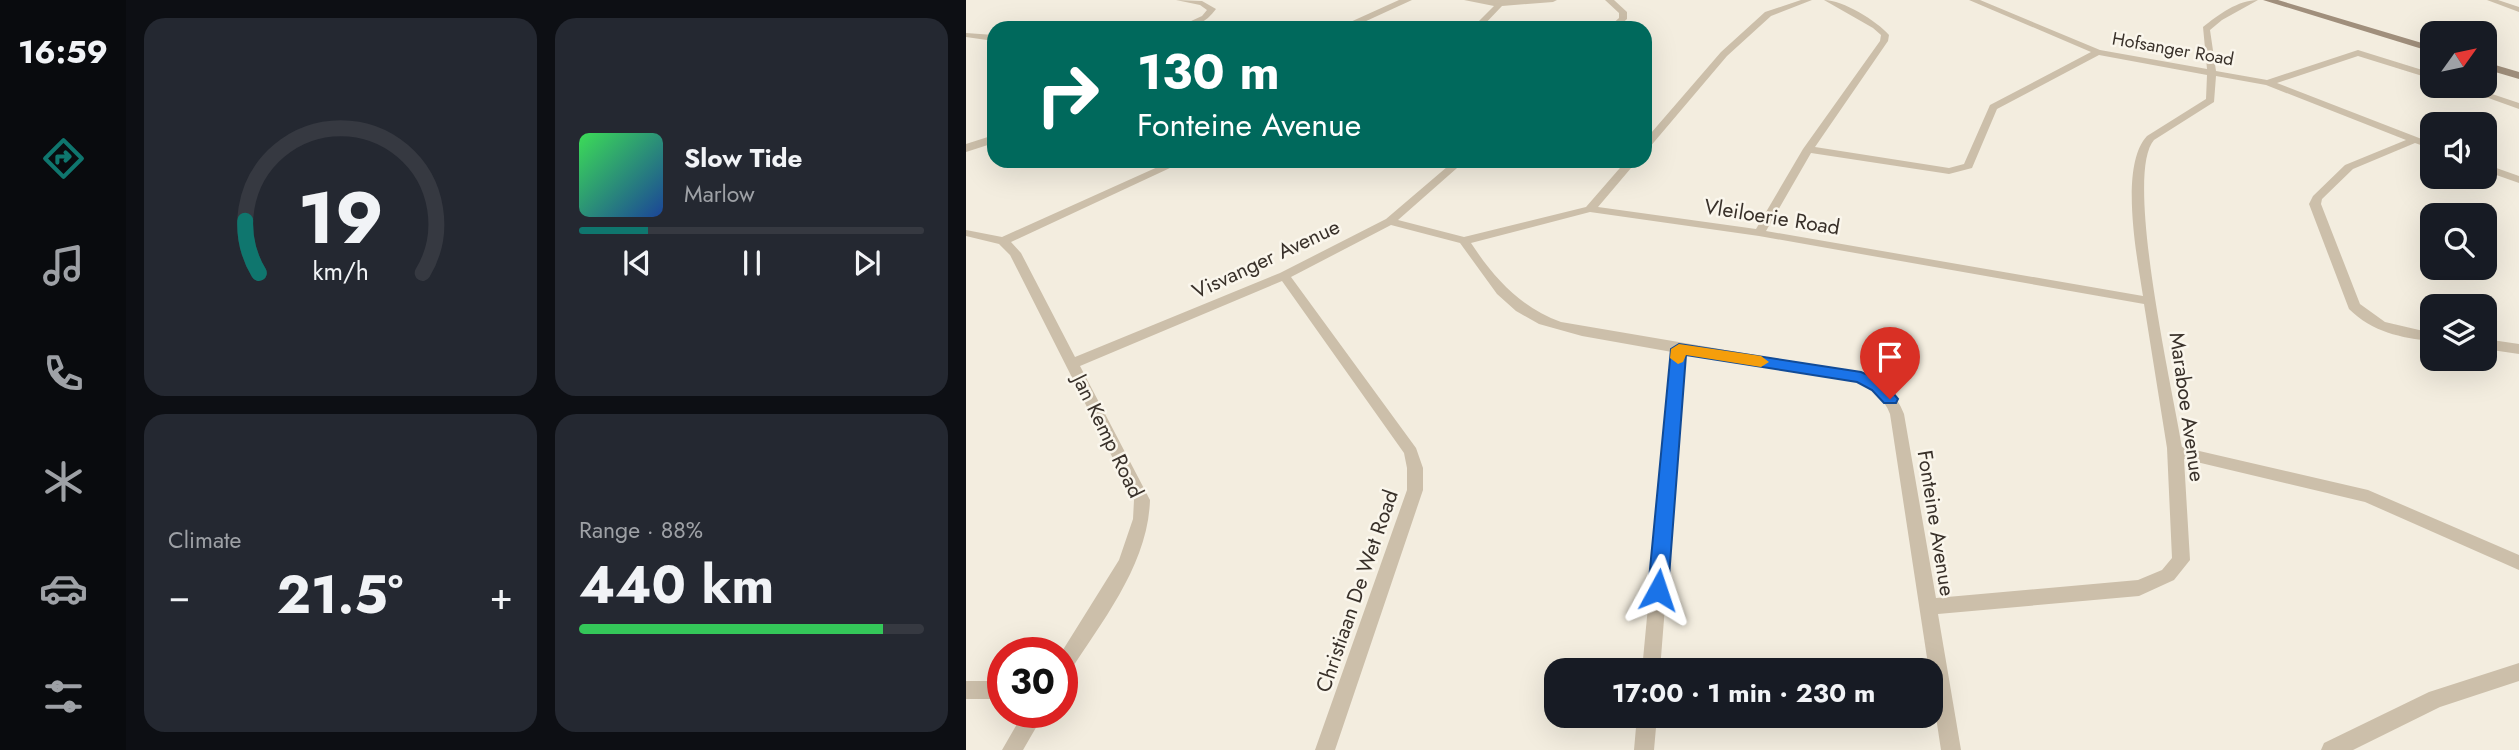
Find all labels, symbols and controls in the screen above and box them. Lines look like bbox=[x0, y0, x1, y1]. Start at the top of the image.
north arrow bbox=[2420, 21, 2497, 98]
map controls bbox=[2420, 21, 2497, 371]
street label: Hofsanger Road bbox=[2110, 26, 2236, 72]
text: 16:59 bbox=[18, 29, 108, 75]
text: 130 m bbox=[1137, 37, 1280, 107]
icon: right bbox=[1022, 49, 1113, 140]
text: Fonteine Avenue bbox=[1137, 102, 1361, 148]
button: sound bbox=[2420, 112, 2497, 189]
icon: directions bbox=[39, 134, 88, 183]
text: Slow Tide bbox=[684, 139, 803, 177]
text: 19 bbox=[298, 166, 383, 271]
text: Marlow bbox=[684, 177, 755, 211]
street label: Vleiloerie Road bbox=[1702, 191, 1842, 243]
button: search bbox=[2420, 203, 2497, 280]
street label: Visvanger Avenue bbox=[1187, 212, 1345, 306]
icon: music bbox=[39, 241, 88, 290]
icon: previous bbox=[618, 244, 656, 282]
icon: pause bbox=[733, 244, 771, 282]
icon: next bbox=[848, 244, 886, 282]
text: km/h bbox=[312, 253, 369, 289]
button: layers bbox=[2420, 294, 2497, 371]
pin bbox=[1860, 327, 1920, 399]
street label: Maraboe Avenue bbox=[2162, 330, 2212, 484]
icon: arrive bbox=[1871, 338, 1909, 376]
icon: phone bbox=[39, 349, 88, 398]
street label: Jan Kemp Road bbox=[1064, 366, 1151, 503]
street label: Fonteine Avenue bbox=[1910, 448, 1962, 598]
icon: climate bbox=[39, 457, 88, 506]
street label: Christiaan De Wet Road bbox=[1308, 486, 1406, 696]
text: Range · 88% bbox=[579, 513, 703, 547]
text: Climate bbox=[168, 523, 241, 557]
text: 440 km bbox=[579, 547, 774, 623]
position arrow bbox=[1621, 553, 1695, 627]
text: 21.5° bbox=[277, 557, 403, 633]
icon: car bbox=[39, 564, 88, 613]
text: − bbox=[168, 568, 190, 623]
text: + bbox=[490, 568, 513, 623]
speed limit sign: 30 bbox=[987, 637, 1078, 728]
icon: filters bbox=[39, 672, 88, 721]
text: 17:00 · 1 min · 230 m bbox=[1612, 674, 1875, 712]

